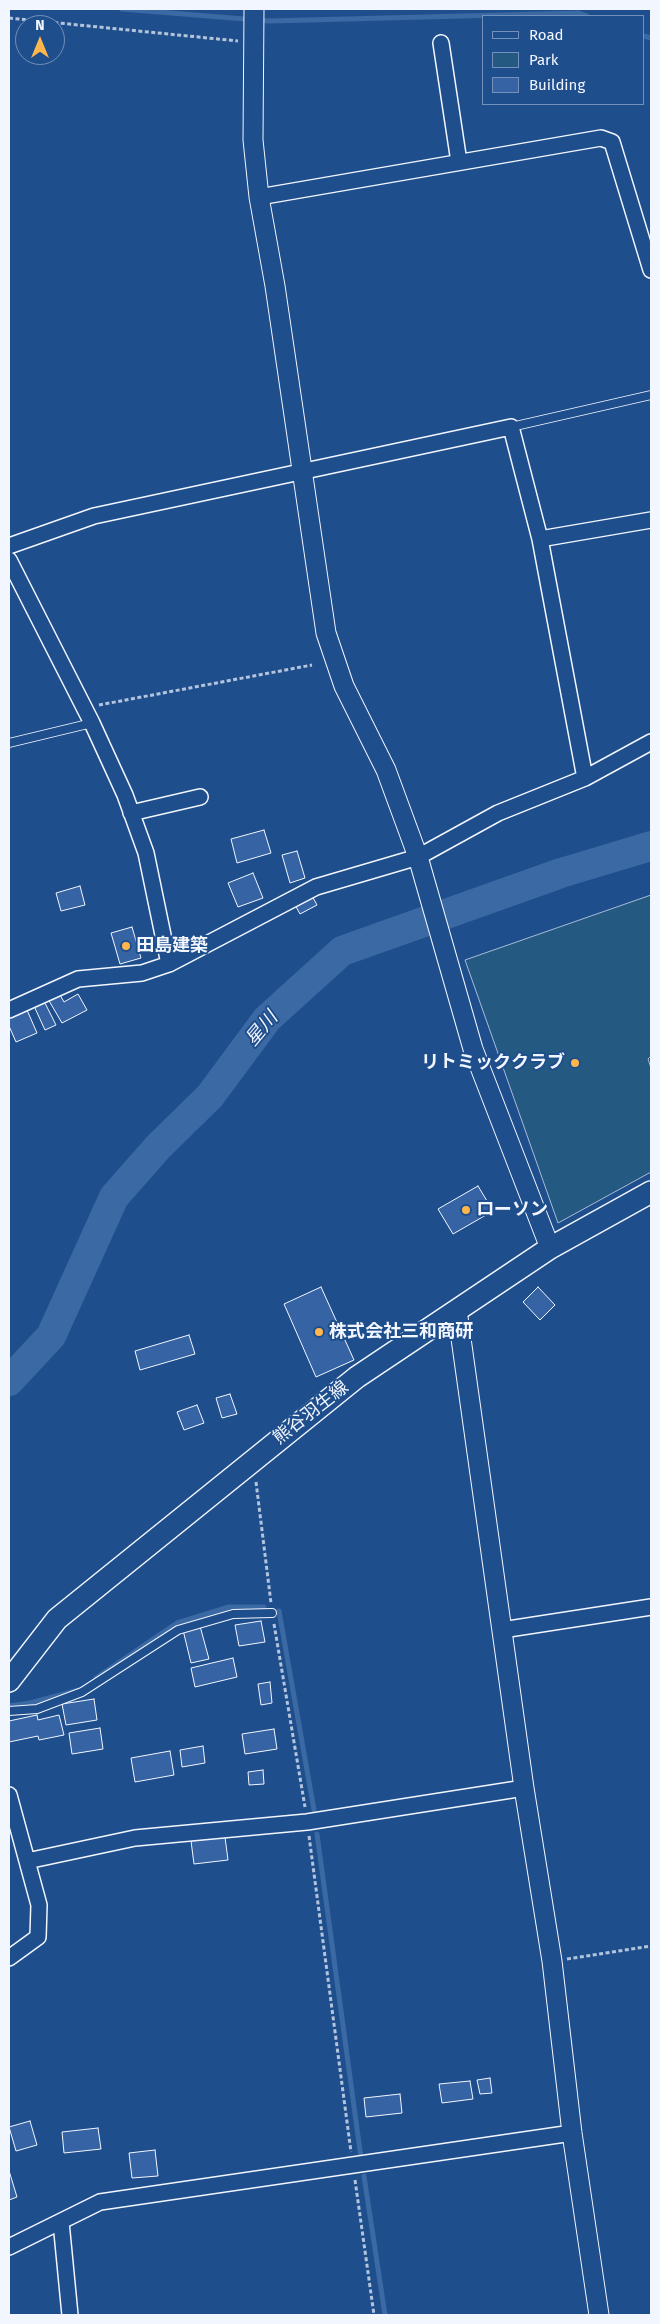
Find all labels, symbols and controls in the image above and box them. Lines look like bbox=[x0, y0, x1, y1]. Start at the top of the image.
north arrow bbox=[15, 15, 65, 65]
legend bbox=[482, 15, 645, 105]
text: N bbox=[35, 17, 45, 34]
text: Road bbox=[529, 26, 564, 44]
text: Park bbox=[529, 51, 559, 69]
text: Building bbox=[529, 76, 585, 94]
place label: 田島建築 bbox=[136, 935, 208, 957]
marker: 田島建築 bbox=[120, 940, 132, 952]
water label: 星川 bbox=[241, 1007, 283, 1051]
place label: リトミッククラブ bbox=[421, 1052, 565, 1074]
marker: リトミッククラブ bbox=[569, 1057, 581, 1069]
place label: ローソン bbox=[476, 1199, 548, 1221]
marker: ローソン bbox=[460, 1204, 472, 1216]
place label: 株式会社三和商研 bbox=[329, 1321, 473, 1343]
marker: 株式会社三和商研 bbox=[313, 1326, 325, 1338]
street label: 熊谷羽生線 bbox=[269, 1377, 353, 1449]

